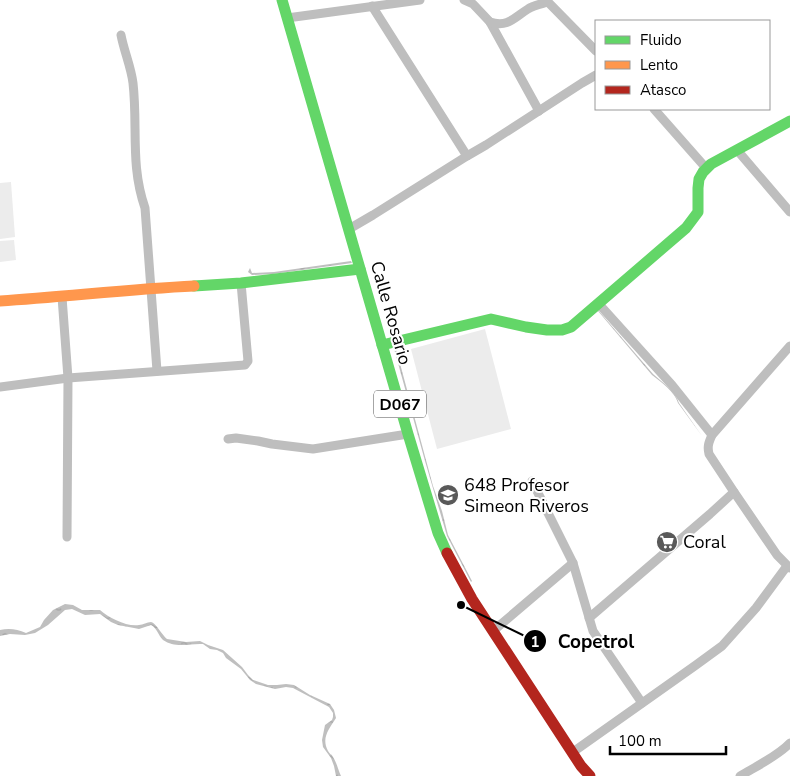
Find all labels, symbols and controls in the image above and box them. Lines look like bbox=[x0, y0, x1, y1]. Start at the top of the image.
legend bbox=[595, 20, 770, 110]
text: Fluido bbox=[640, 30, 682, 50]
text: Lento bbox=[640, 55, 678, 75]
text: Atasco bbox=[640, 80, 686, 100]
street label: Calle Rosario bbox=[365, 258, 417, 368]
road number: D067 bbox=[374, 390, 426, 418]
place label: 648 Profesor Simeon Riveros bbox=[464, 473, 589, 518]
school or university icon: 648 Profesor Simeon Riveros bbox=[436, 483, 460, 507]
supermarket icon: Coral bbox=[655, 530, 679, 554]
place label: Coral bbox=[683, 530, 726, 554]
callout: Copetrol bbox=[522, 624, 644, 658]
text: Copetrol bbox=[558, 629, 634, 655]
text: 1 bbox=[530, 632, 540, 652]
scale bar bbox=[610, 724, 726, 756]
text: 100 m bbox=[618, 731, 662, 751]

